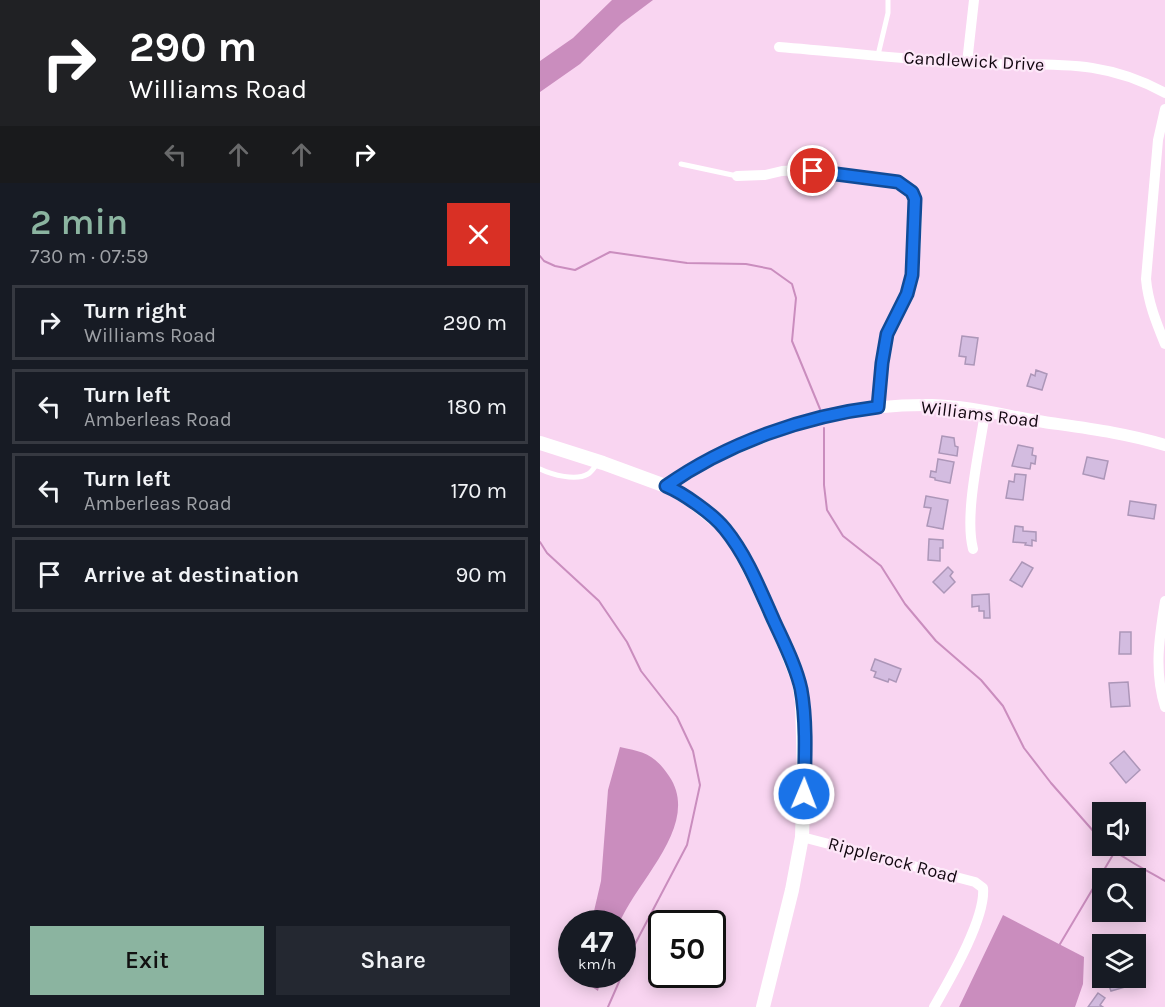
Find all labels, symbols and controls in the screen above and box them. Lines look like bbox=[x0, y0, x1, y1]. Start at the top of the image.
text: 290 m bbox=[129, 22, 257, 72]
icon: right bbox=[30, 24, 108, 102]
street label: Candlewick Drive bbox=[903, 46, 1045, 76]
text: Williams Road bbox=[129, 73, 307, 105]
icon: left bbox=[159, 138, 192, 171]
icon: ahead bbox=[222, 138, 255, 171]
icon: ahead bbox=[285, 138, 318, 171]
icon: right bbox=[348, 138, 381, 171]
pin bbox=[787, 145, 838, 196]
icon: arrive bbox=[796, 154, 829, 187]
text: 2 min bbox=[30, 201, 128, 243]
button: close bbox=[447, 203, 510, 266]
text: 730 m · 07:59 bbox=[30, 245, 148, 268]
text: Turn right bbox=[84, 298, 187, 324]
icon: right bbox=[33, 306, 66, 339]
text: 290 m bbox=[443, 310, 507, 336]
text: Williams Road bbox=[84, 324, 216, 347]
text: Turn left bbox=[84, 382, 171, 408]
icon: left bbox=[33, 390, 66, 423]
text: 180 m bbox=[447, 394, 507, 420]
street label: Williams Road bbox=[920, 396, 1040, 432]
text: Amberleas Road bbox=[84, 408, 232, 431]
text: Turn left bbox=[84, 466, 171, 492]
icon: left bbox=[33, 474, 66, 507]
text: 170 m bbox=[451, 478, 507, 504]
text: Amberleas Road bbox=[84, 492, 232, 515]
icon: arrive bbox=[33, 558, 66, 591]
text: Arrive at destination bbox=[84, 562, 299, 588]
text: 90 m bbox=[455, 562, 507, 588]
position arrow bbox=[772, 762, 836, 826]
map controls bbox=[1092, 802, 1146, 988]
button: sound bbox=[1092, 802, 1146, 856]
street label: Ripplerock Road bbox=[826, 832, 960, 888]
button: search bbox=[1092, 868, 1146, 922]
speed limit sign: 50 bbox=[648, 910, 726, 988]
text: 47 bbox=[581, 924, 613, 960]
button: Exit bbox=[30, 926, 264, 995]
button: Share bbox=[276, 926, 510, 995]
button: layers bbox=[1092, 934, 1146, 988]
text: km/h bbox=[578, 955, 616, 973]

